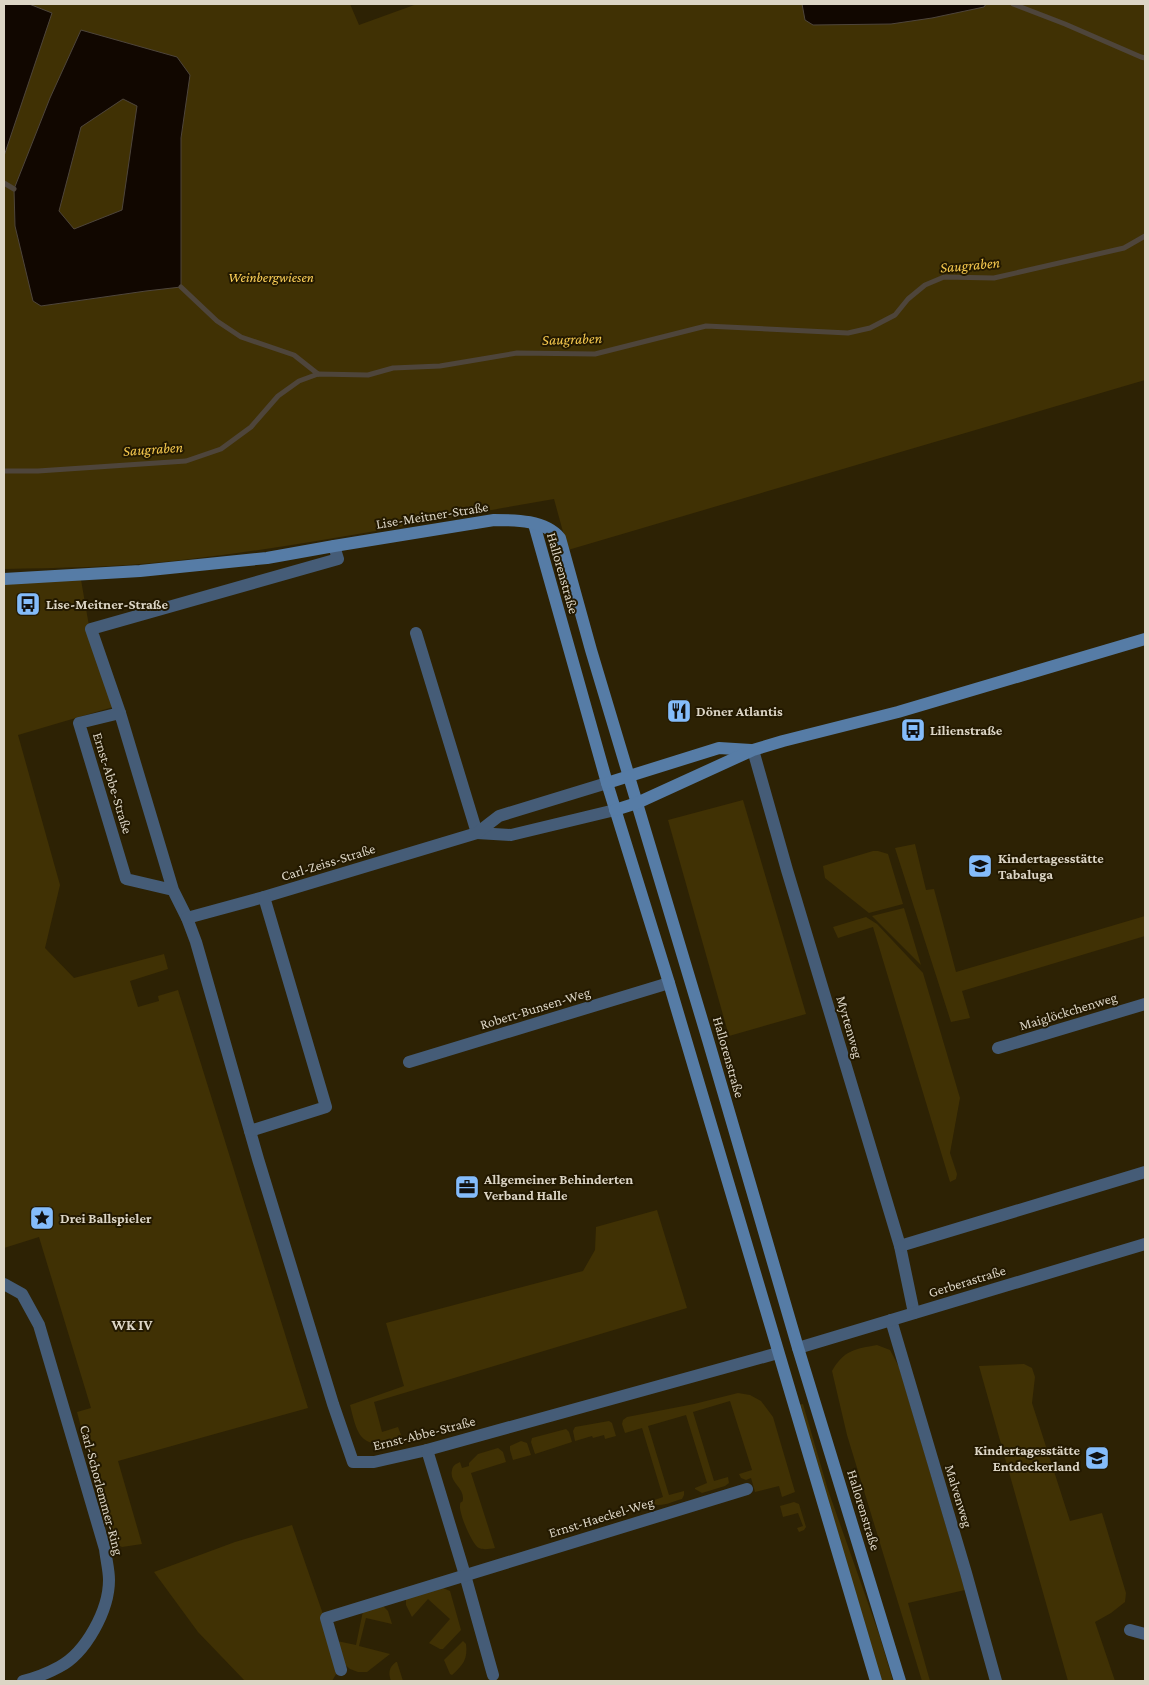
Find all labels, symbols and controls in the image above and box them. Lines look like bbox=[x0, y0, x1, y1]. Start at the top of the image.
water label: Saugraben bbox=[939, 254, 1001, 277]
park label: Weinbergwiesen bbox=[228, 269, 314, 285]
water label: Saugraben bbox=[542, 330, 603, 349]
water label: Saugraben bbox=[122, 439, 184, 460]
street label: Lise-Meitner-Straße bbox=[375, 498, 489, 532]
street label: Hallorenstraße bbox=[544, 531, 582, 615]
bus stop icon: Lise-Meitner-Straße bbox=[15, 591, 41, 617]
place label: Lise-Meitner-Straße bbox=[46, 596, 168, 612]
restaurant icon: Döner Atlantis bbox=[666, 698, 692, 724]
place label: Döner Atlantis bbox=[696, 703, 783, 719]
bus stop icon: Lilienstraße bbox=[900, 717, 926, 743]
place label: Lilienstraße bbox=[930, 722, 1003, 738]
street label: Ernst-Abbe-Straße bbox=[90, 730, 136, 836]
street label: Carl-Zeiss-Straße bbox=[279, 840, 377, 884]
place label: Kindertagesstätte Tabaluga bbox=[998, 850, 1104, 882]
school or university icon: Kindertagesstätte Tabaluga bbox=[967, 853, 993, 879]
street label: Robert-Bunsen-Weg bbox=[478, 984, 592, 1032]
street label: Maiglöckchenweg bbox=[1017, 988, 1119, 1033]
street label: Myrtenweg bbox=[833, 994, 867, 1060]
street label: Hallorenstraße bbox=[710, 1015, 748, 1099]
place label: Allgemeiner Behinderten Verband Halle bbox=[483, 1171, 633, 1203]
office icon: Allgemeiner Behinderten Verband Halle bbox=[454, 1174, 480, 1200]
place icon: Drei Ballspieler bbox=[29, 1205, 55, 1231]
place label: Drei Ballspieler bbox=[60, 1210, 152, 1226]
street label: Gerberastraße bbox=[927, 1262, 1007, 1300]
district label: WK IV bbox=[111, 1317, 153, 1333]
street label: Ernst-Abbe-Straße bbox=[371, 1413, 477, 1453]
street label: Carl-Schorlemmer-Ring bbox=[77, 1423, 127, 1557]
place label: Kindertagesstätte Entdeckerland bbox=[974, 1442, 1080, 1474]
school or university icon: Kindertagesstätte Entdeckerland bbox=[1084, 1445, 1110, 1471]
street label: Malvenweg bbox=[942, 1463, 976, 1530]
street label: Hallorenstraße bbox=[844, 1468, 884, 1552]
street label: Ernst-Haeckel-Weg bbox=[546, 1493, 656, 1541]

